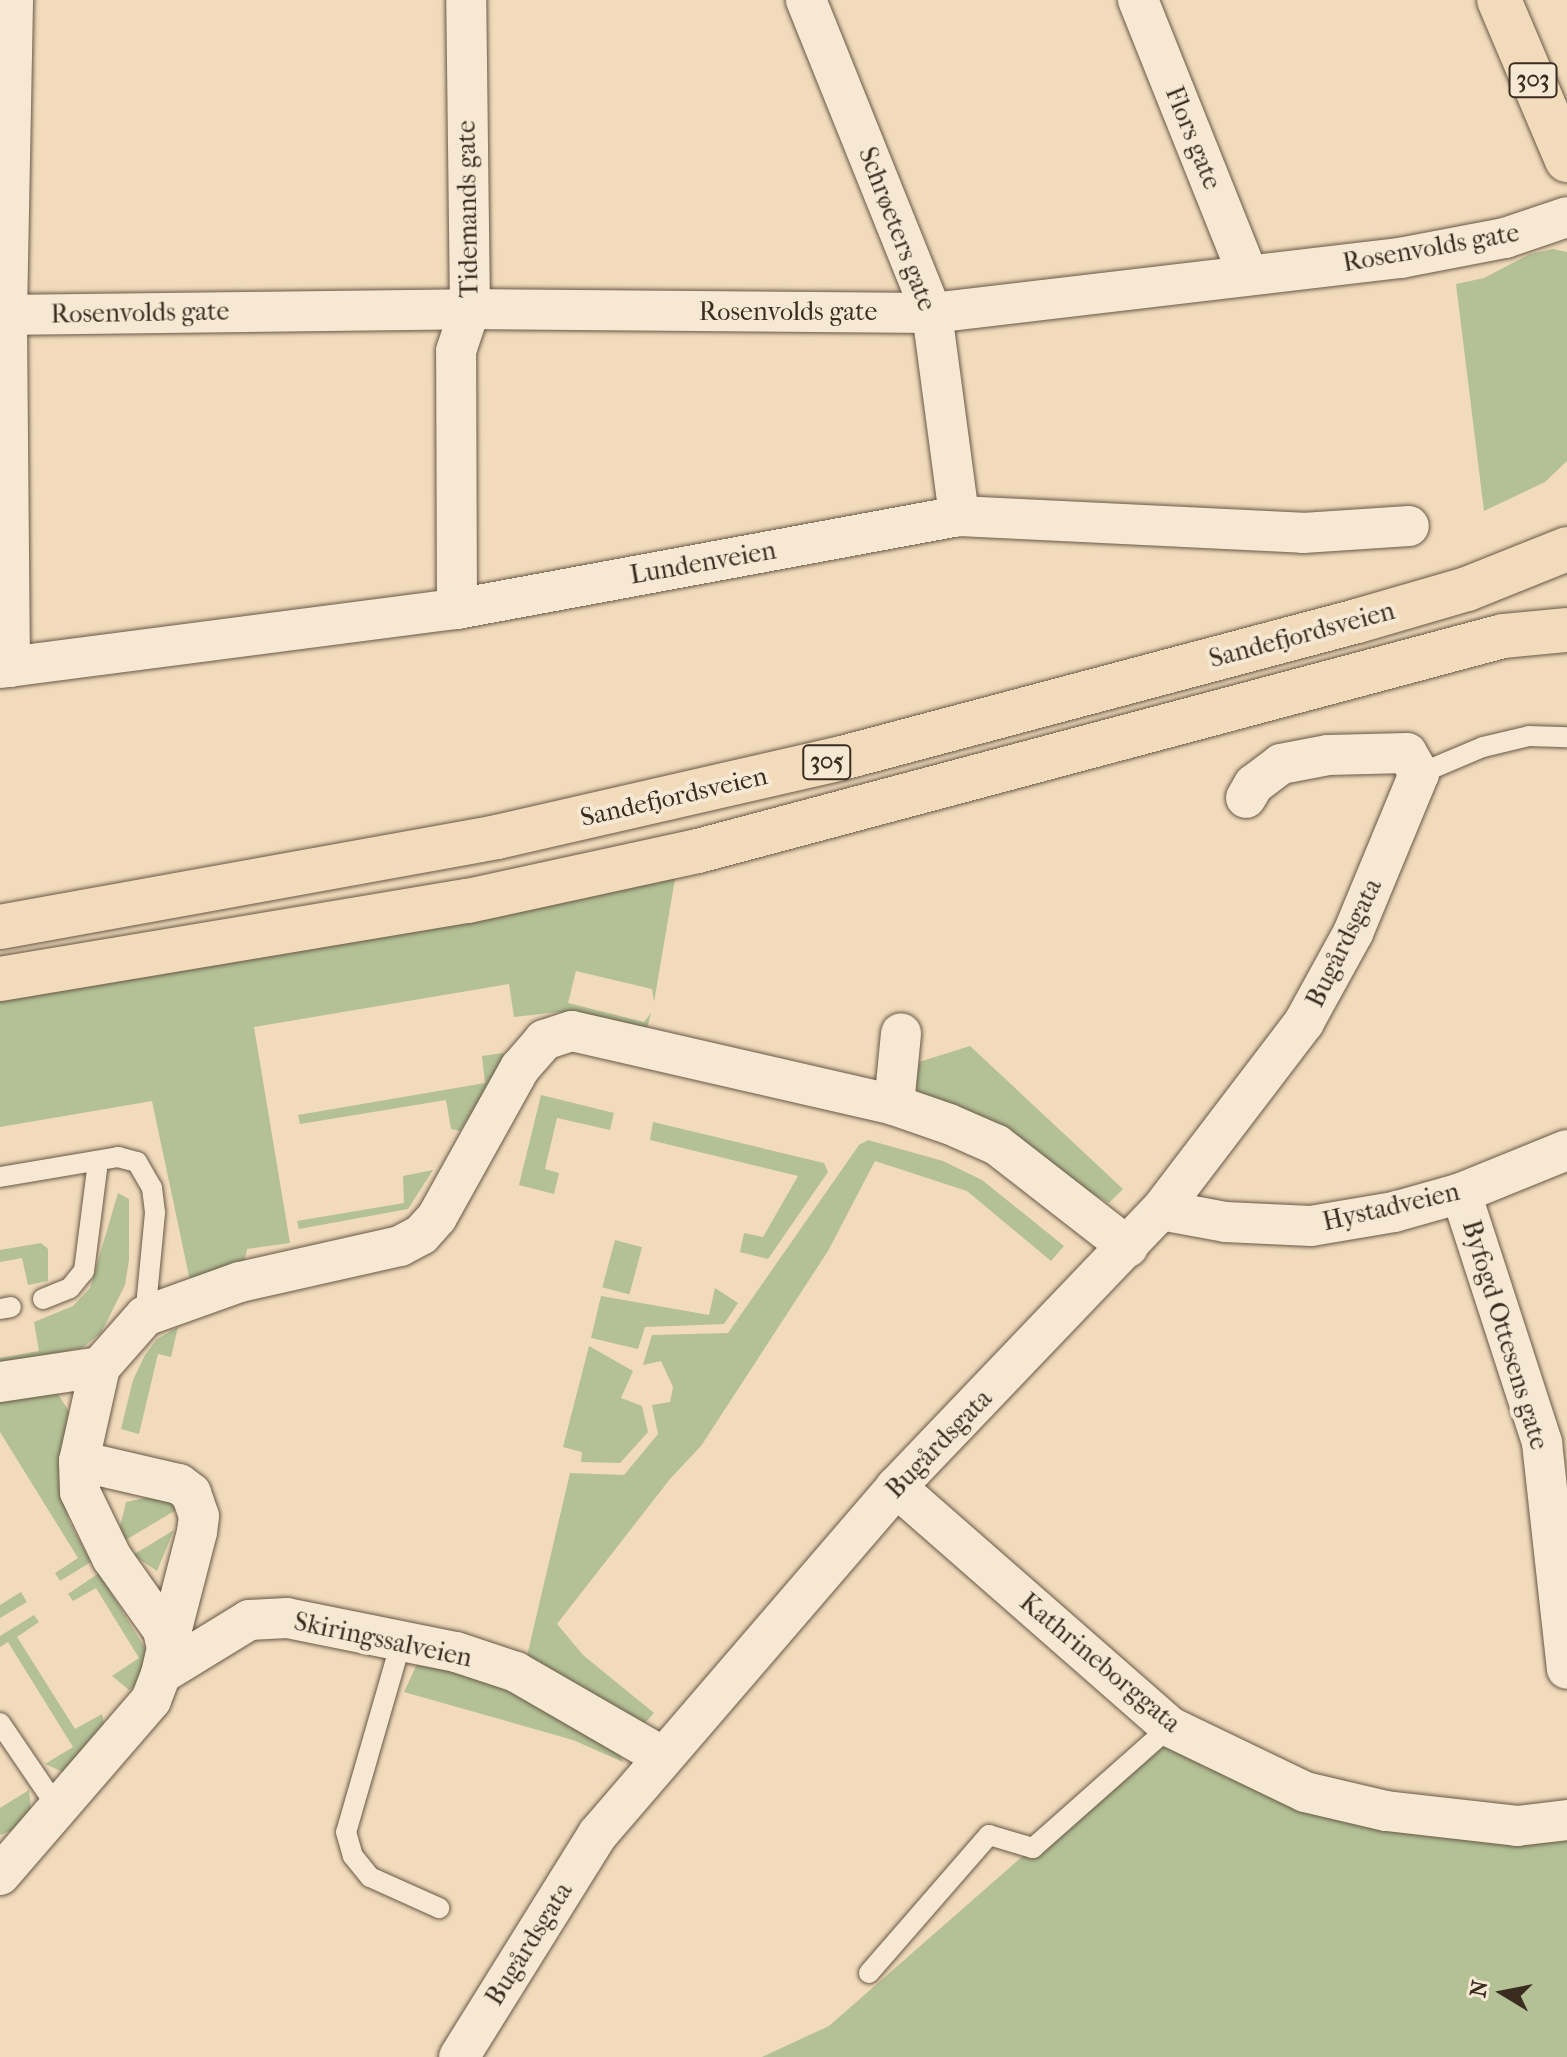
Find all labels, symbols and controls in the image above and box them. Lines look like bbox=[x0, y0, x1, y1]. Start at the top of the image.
road number: 303 bbox=[1507, 60, 1559, 100]
street label: Flors gate bbox=[1158, 82, 1228, 194]
street label: Tidemands gate bbox=[451, 120, 485, 298]
street label: Schrøeters gate bbox=[851, 143, 943, 315]
street label: Rosenvolds gate bbox=[1340, 217, 1522, 279]
street label: Rosenvolds gate bbox=[50, 296, 230, 330]
street label: Rosenvolds gate bbox=[699, 296, 877, 328]
street label: Lundenveien bbox=[628, 535, 778, 591]
street label: Sandefjordsveien bbox=[1206, 595, 1398, 675]
road number: 305 bbox=[801, 742, 853, 782]
street label: Sandefjordsveien bbox=[577, 760, 771, 834]
street label: Bugårdsgata bbox=[1299, 874, 1389, 1012]
street label: Hystadveien bbox=[1320, 1176, 1462, 1238]
street label: Byfogd Ottesens gate bbox=[1455, 1217, 1555, 1453]
street label: Bugårdsgata bbox=[879, 1383, 999, 1505]
street label: Kathrineborggata bbox=[1013, 1587, 1187, 1739]
street label: Skiringssalveien bbox=[291, 1606, 475, 1674]
street label: Bugårdsgata bbox=[479, 1877, 579, 2011]
north arrow bbox=[1463, 1953, 1543, 2033]
text: N bbox=[1465, 1978, 1494, 1999]

